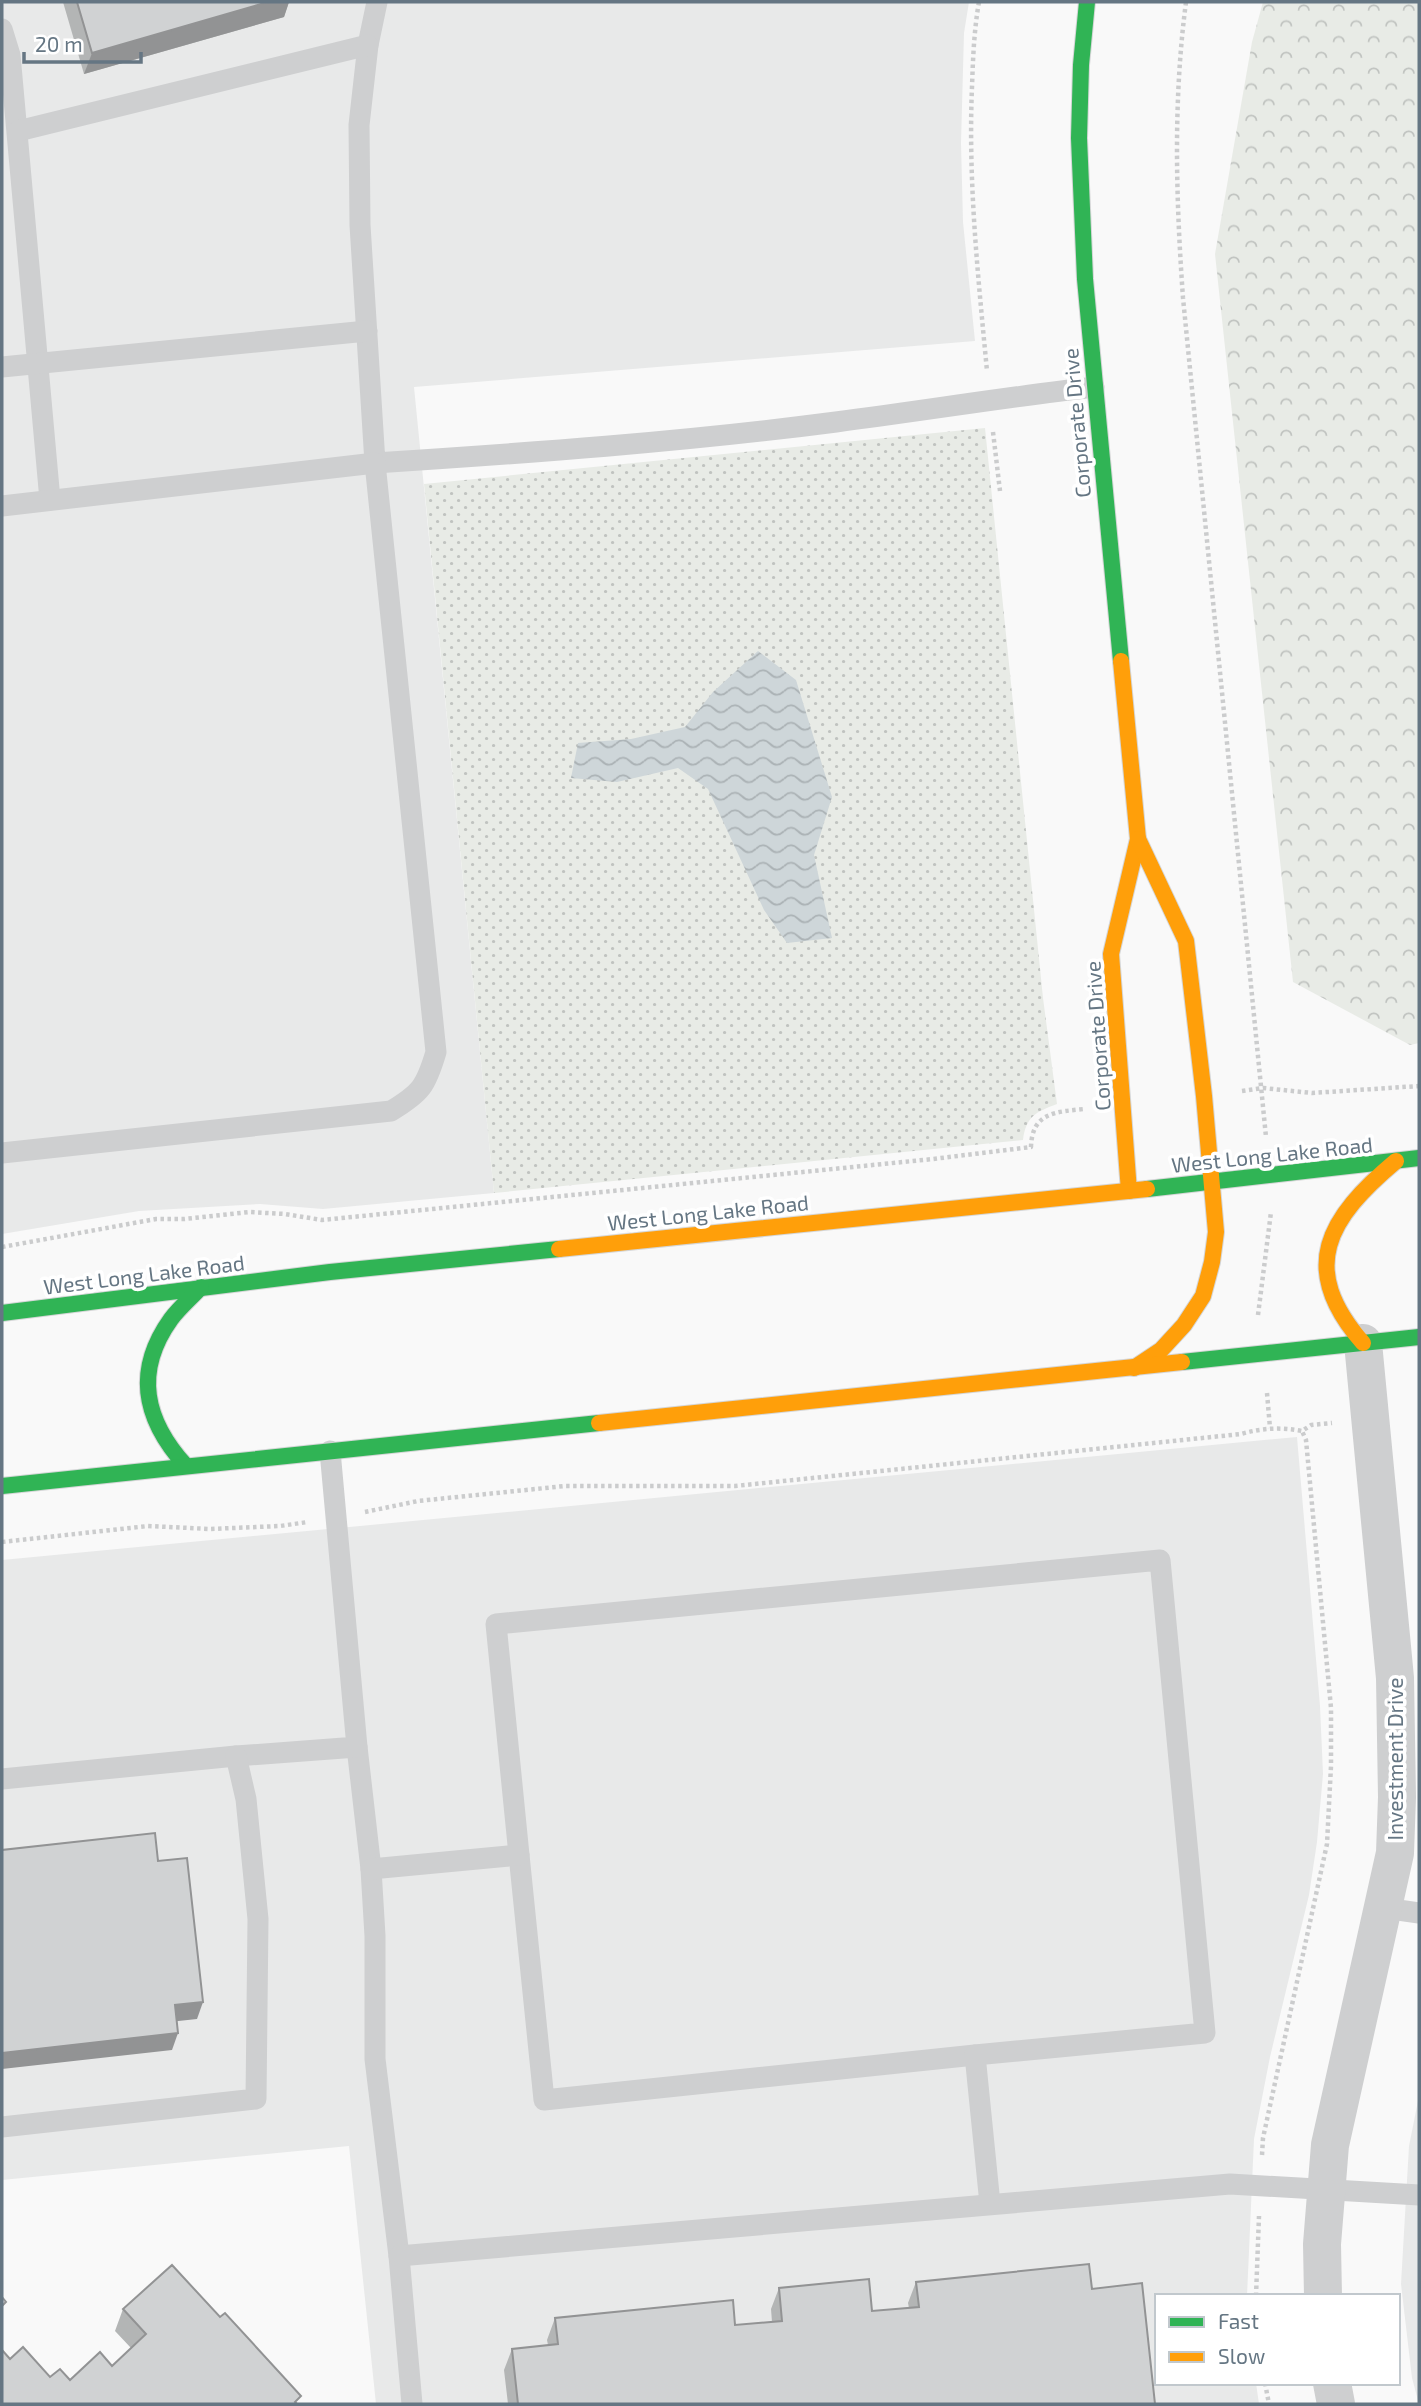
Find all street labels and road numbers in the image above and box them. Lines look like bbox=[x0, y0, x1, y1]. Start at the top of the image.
street label: Corporate Drive bbox=[1057, 347, 1095, 499]
street label: Corporate Drive bbox=[1079, 960, 1115, 1112]
street label: West Long Lake Road bbox=[1170, 1131, 1374, 1177]
street label: West Long Lake Road bbox=[606, 1189, 810, 1235]
street label: West Long Lake Road bbox=[42, 1249, 246, 1299]
street label: Investment Drive bbox=[1382, 1677, 1407, 1841]

